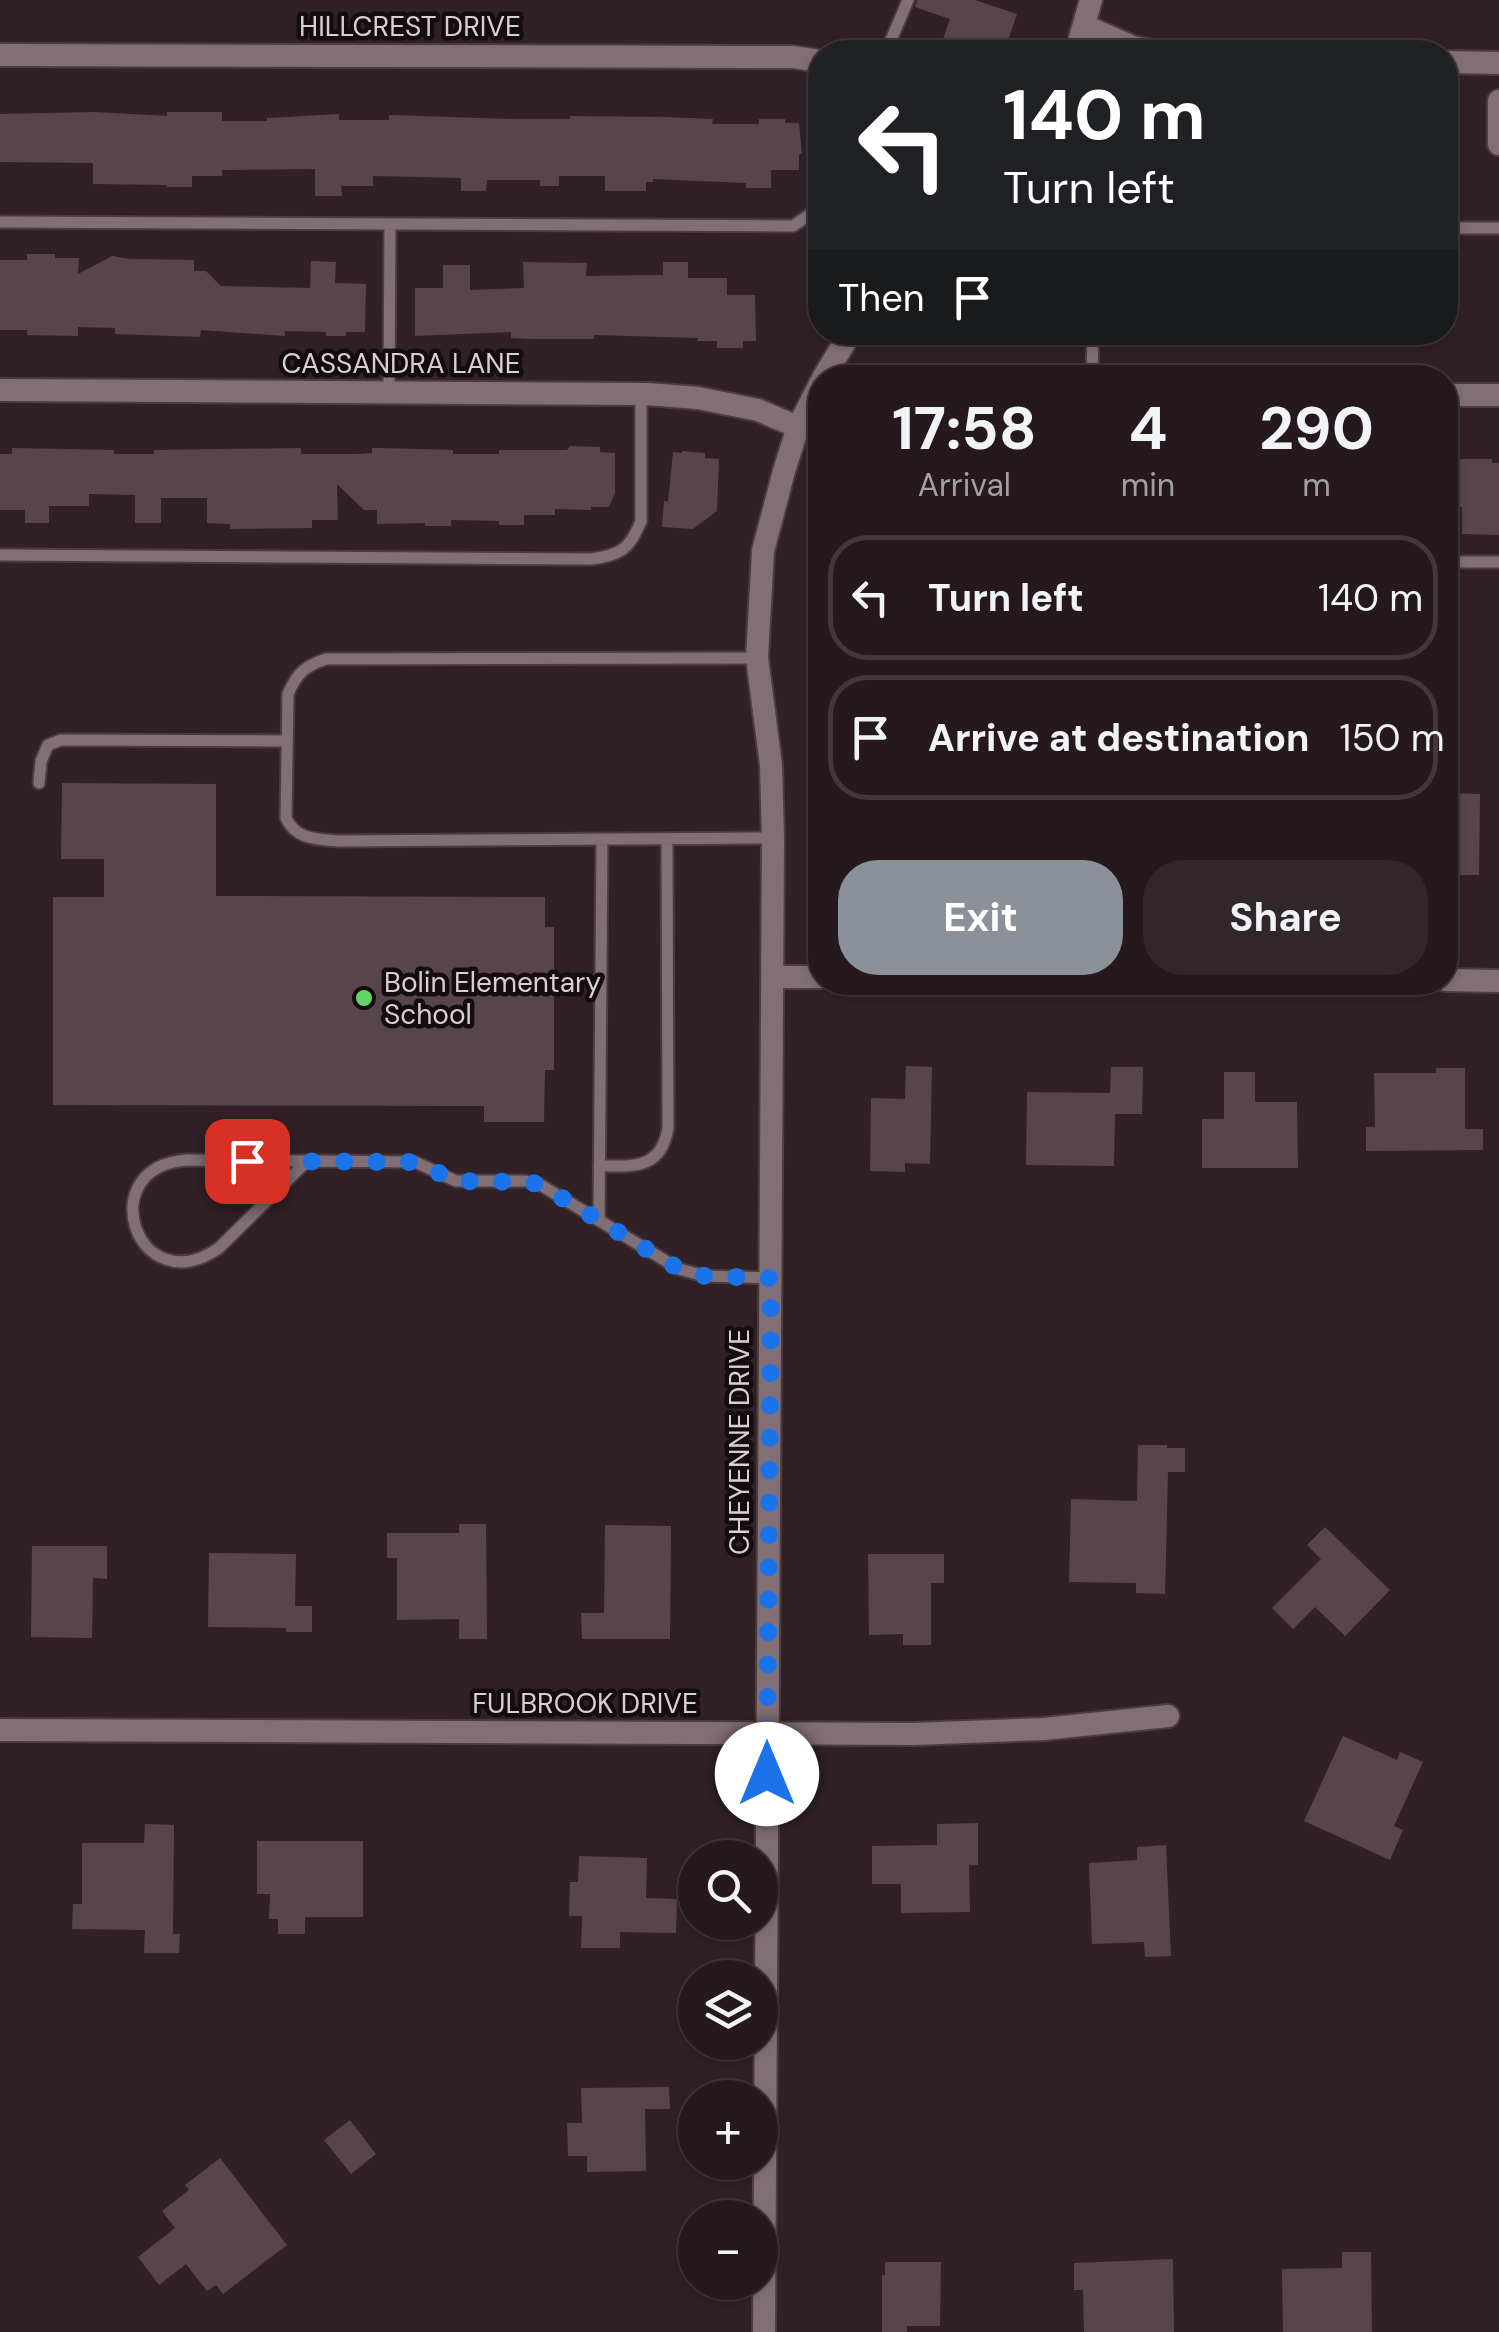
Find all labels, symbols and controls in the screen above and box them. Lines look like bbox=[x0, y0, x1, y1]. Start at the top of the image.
street label: HILLCREST DRIVE bbox=[299, 8, 521, 45]
text: 140 m bbox=[1003, 70, 1206, 161]
icon: left bbox=[838, 80, 968, 210]
text: Turn left bbox=[1003, 158, 1175, 217]
icon: arrive bbox=[945, 270, 1000, 325]
text: Then bbox=[838, 273, 925, 323]
street label: CASSANDRA LANE bbox=[281, 345, 521, 382]
text: 17:58 bbox=[892, 389, 1037, 468]
text: 4 bbox=[1128, 389, 1167, 468]
text: 290 bbox=[1259, 389, 1374, 468]
text: Arrival bbox=[918, 464, 1011, 506]
text: min bbox=[1121, 464, 1175, 506]
text: m bbox=[1302, 464, 1331, 506]
icon: left bbox=[843, 570, 898, 625]
text: Turn left bbox=[928, 573, 1084, 623]
text: 140 m bbox=[1318, 573, 1423, 623]
icon: arrive bbox=[843, 710, 898, 765]
text: Arrive at destination bbox=[928, 713, 1310, 763]
text: 150 m bbox=[1340, 713, 1445, 763]
button: Exit bbox=[838, 860, 1123, 975]
button: Share bbox=[1143, 860, 1428, 975]
place label: Bolin Elementary School bbox=[384, 964, 601, 1033]
marker: Bolin Elementary School bbox=[353, 987, 375, 1009]
pin bbox=[205, 1119, 290, 1204]
icon: arrive bbox=[220, 1134, 275, 1189]
street label: CHEYENNE DRIVE bbox=[721, 1329, 758, 1555]
street label: FULBROOK DRIVE bbox=[472, 1685, 698, 1722]
position arrow bbox=[715, 1722, 819, 1826]
map controls bbox=[678, 1840, 778, 2300]
button: search bbox=[678, 1840, 778, 1940]
button: layers bbox=[678, 1960, 778, 2060]
button: + bbox=[678, 2080, 778, 2180]
button: − bbox=[678, 2200, 778, 2300]

